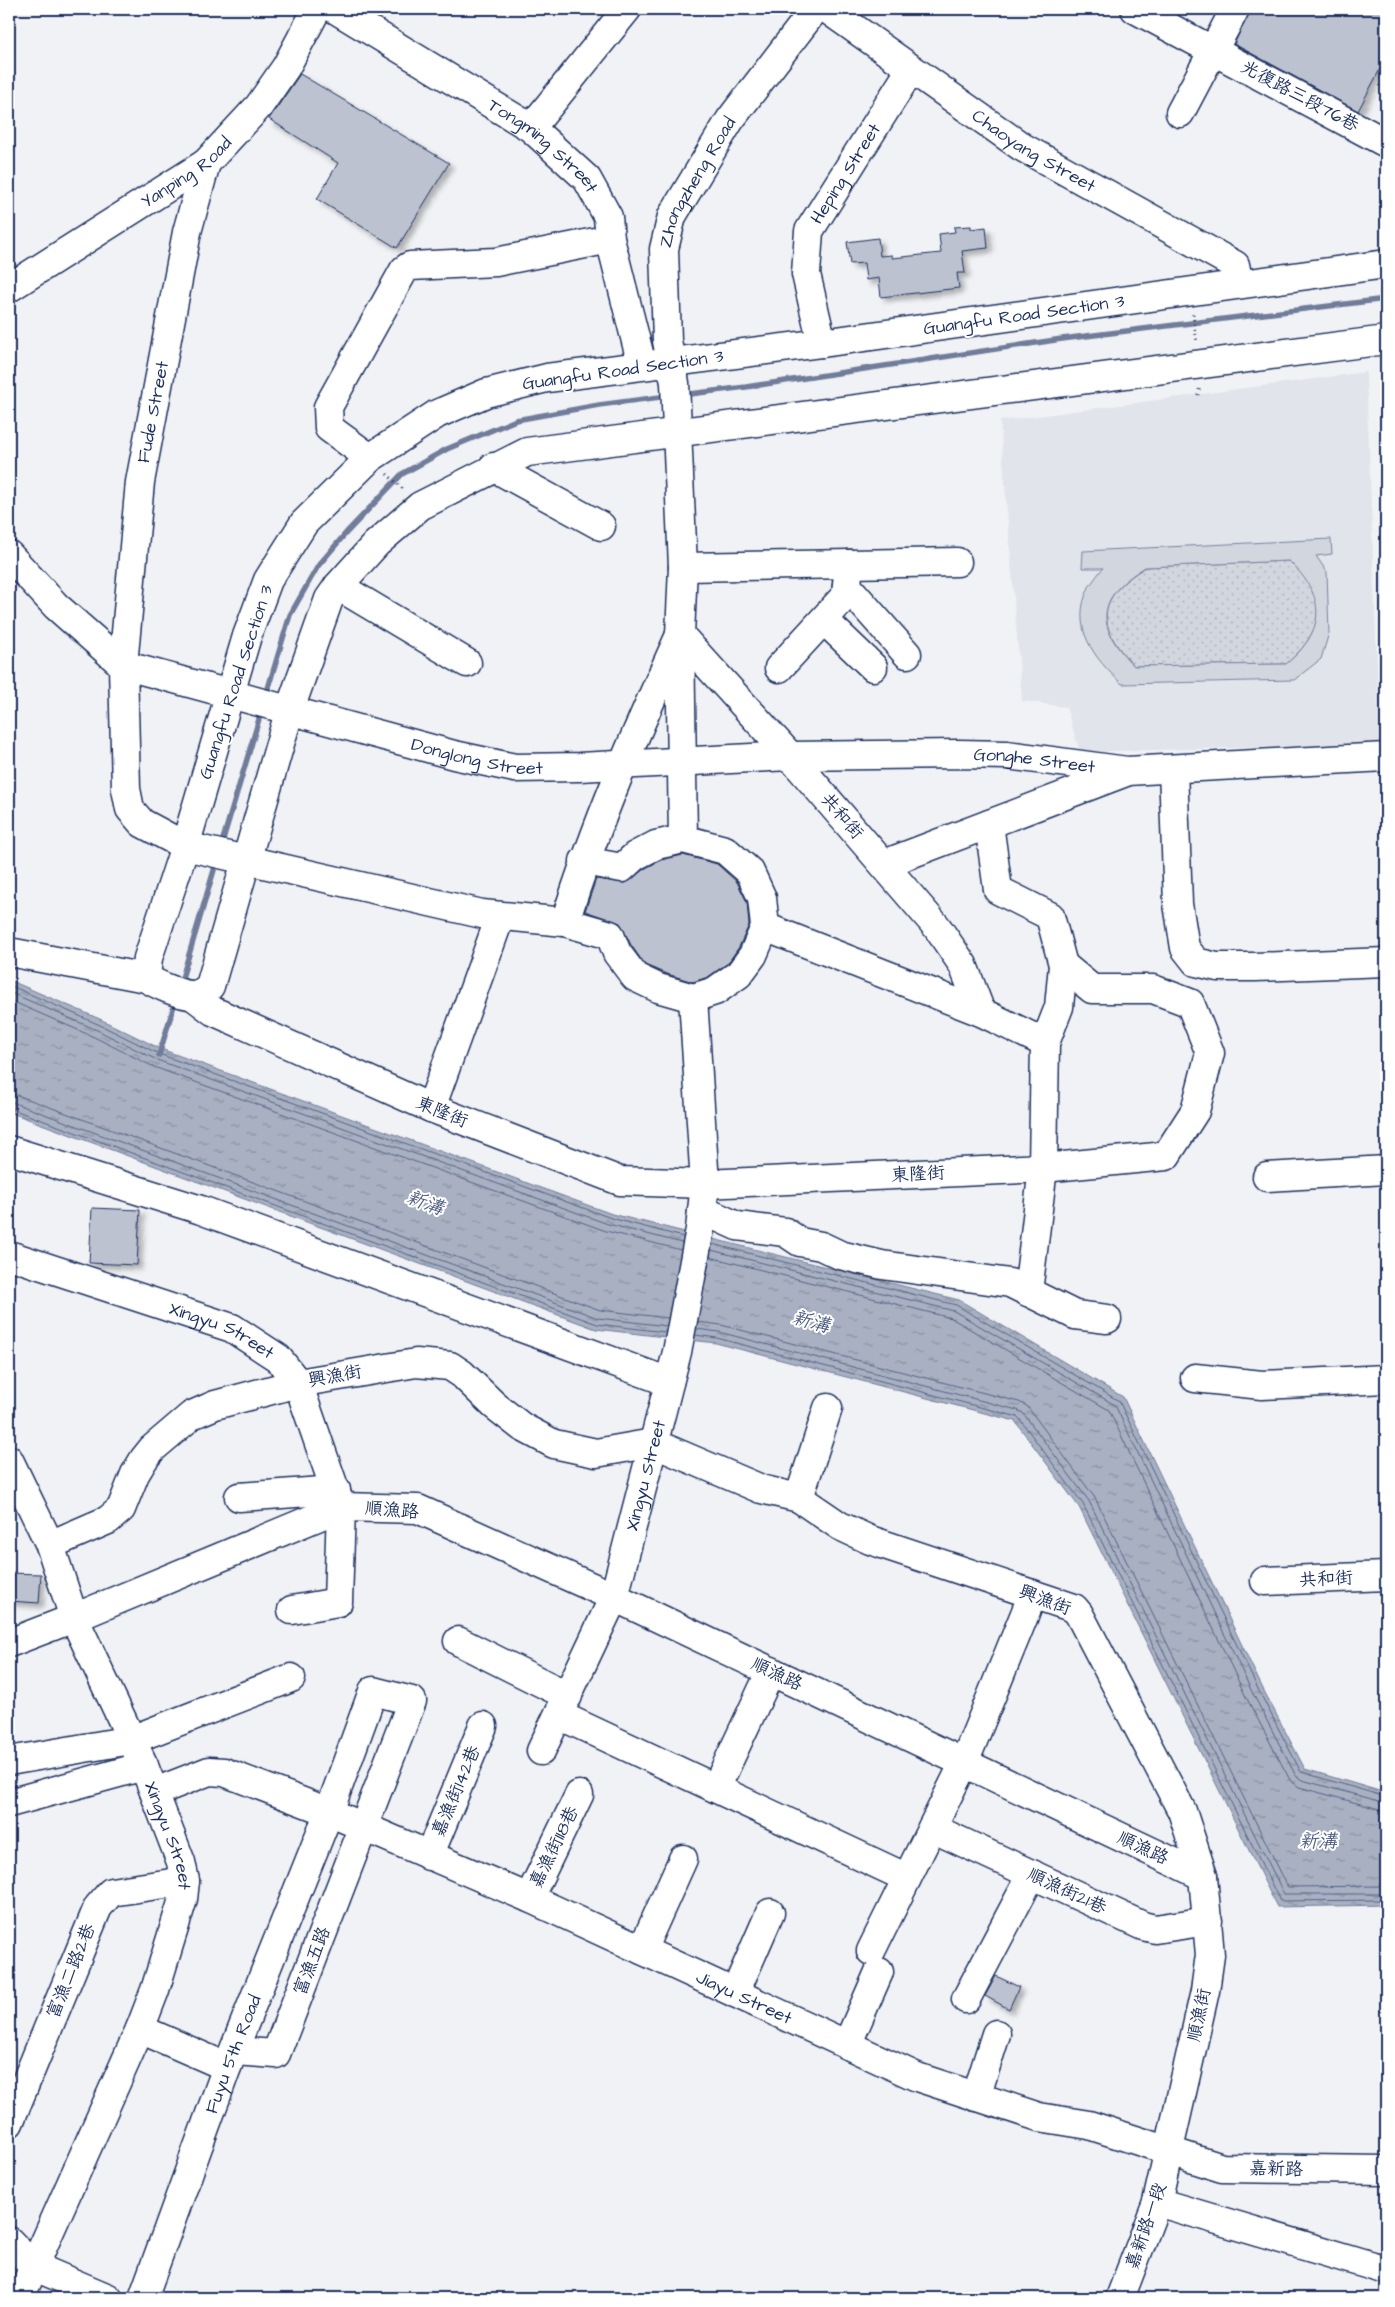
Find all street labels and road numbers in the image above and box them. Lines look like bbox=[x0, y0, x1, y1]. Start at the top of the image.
street label: 光復路三段76巷 bbox=[1237, 54, 1363, 138]
street label: Tongming Street bbox=[483, 92, 605, 198]
street label: Chaoyang Street bbox=[967, 103, 1101, 198]
street label: Zhongzheng Road bbox=[652, 112, 742, 250]
street label: Heping Street bbox=[804, 118, 887, 229]
street label: Yanping Road bbox=[136, 131, 237, 214]
street label: Guangfu Road Section 3 bbox=[922, 289, 1126, 342]
street label: Guangfu Road Section 3 bbox=[521, 344, 725, 397]
street label: Fude Street bbox=[131, 358, 175, 465]
street label: Guangfu Road Section 3 bbox=[193, 582, 280, 783]
street label: Donglong Street bbox=[409, 731, 544, 781]
street label: Gonghe Street bbox=[973, 742, 1097, 779]
street label: 共和街 bbox=[815, 787, 869, 845]
street label: 東隆街 bbox=[412, 1090, 472, 1134]
street label: 東隆街 bbox=[890, 1160, 946, 1188]
street label: Xingyu Street bbox=[166, 1296, 280, 1365]
street label: 興漁街 bbox=[306, 1359, 364, 1393]
street label: Xingyu Street bbox=[619, 1417, 672, 1534]
street label: 順漁路 bbox=[364, 1495, 420, 1525]
street label: 共和街 bbox=[1298, 1565, 1354, 1593]
street label: 興漁街 bbox=[1015, 1579, 1075, 1621]
street label: 順漁路 bbox=[747, 1651, 807, 1697]
street label: 嘉漁街142巷 bbox=[426, 1742, 486, 1840]
street label: Xingyu Street bbox=[139, 1778, 198, 1892]
street label: 嘉漁街118巷 bbox=[523, 1802, 585, 1892]
street label: 順漁路 bbox=[1113, 1825, 1173, 1871]
street label: 順漁街21巷 bbox=[1023, 1862, 1111, 1920]
street label: 富漁二路2巷 bbox=[41, 1920, 101, 2022]
street label: 富漁五路 bbox=[287, 1923, 337, 1999]
street label: Jiayu Street bbox=[692, 1964, 797, 2031]
street label: 順漁街 bbox=[1181, 1986, 1217, 2044]
street label: Fuyu 5th Road bbox=[199, 1991, 267, 2117]
street label: 嘉新路 bbox=[1249, 2156, 1303, 2182]
street label: 嘉新路一段 bbox=[1120, 2179, 1172, 2273]

